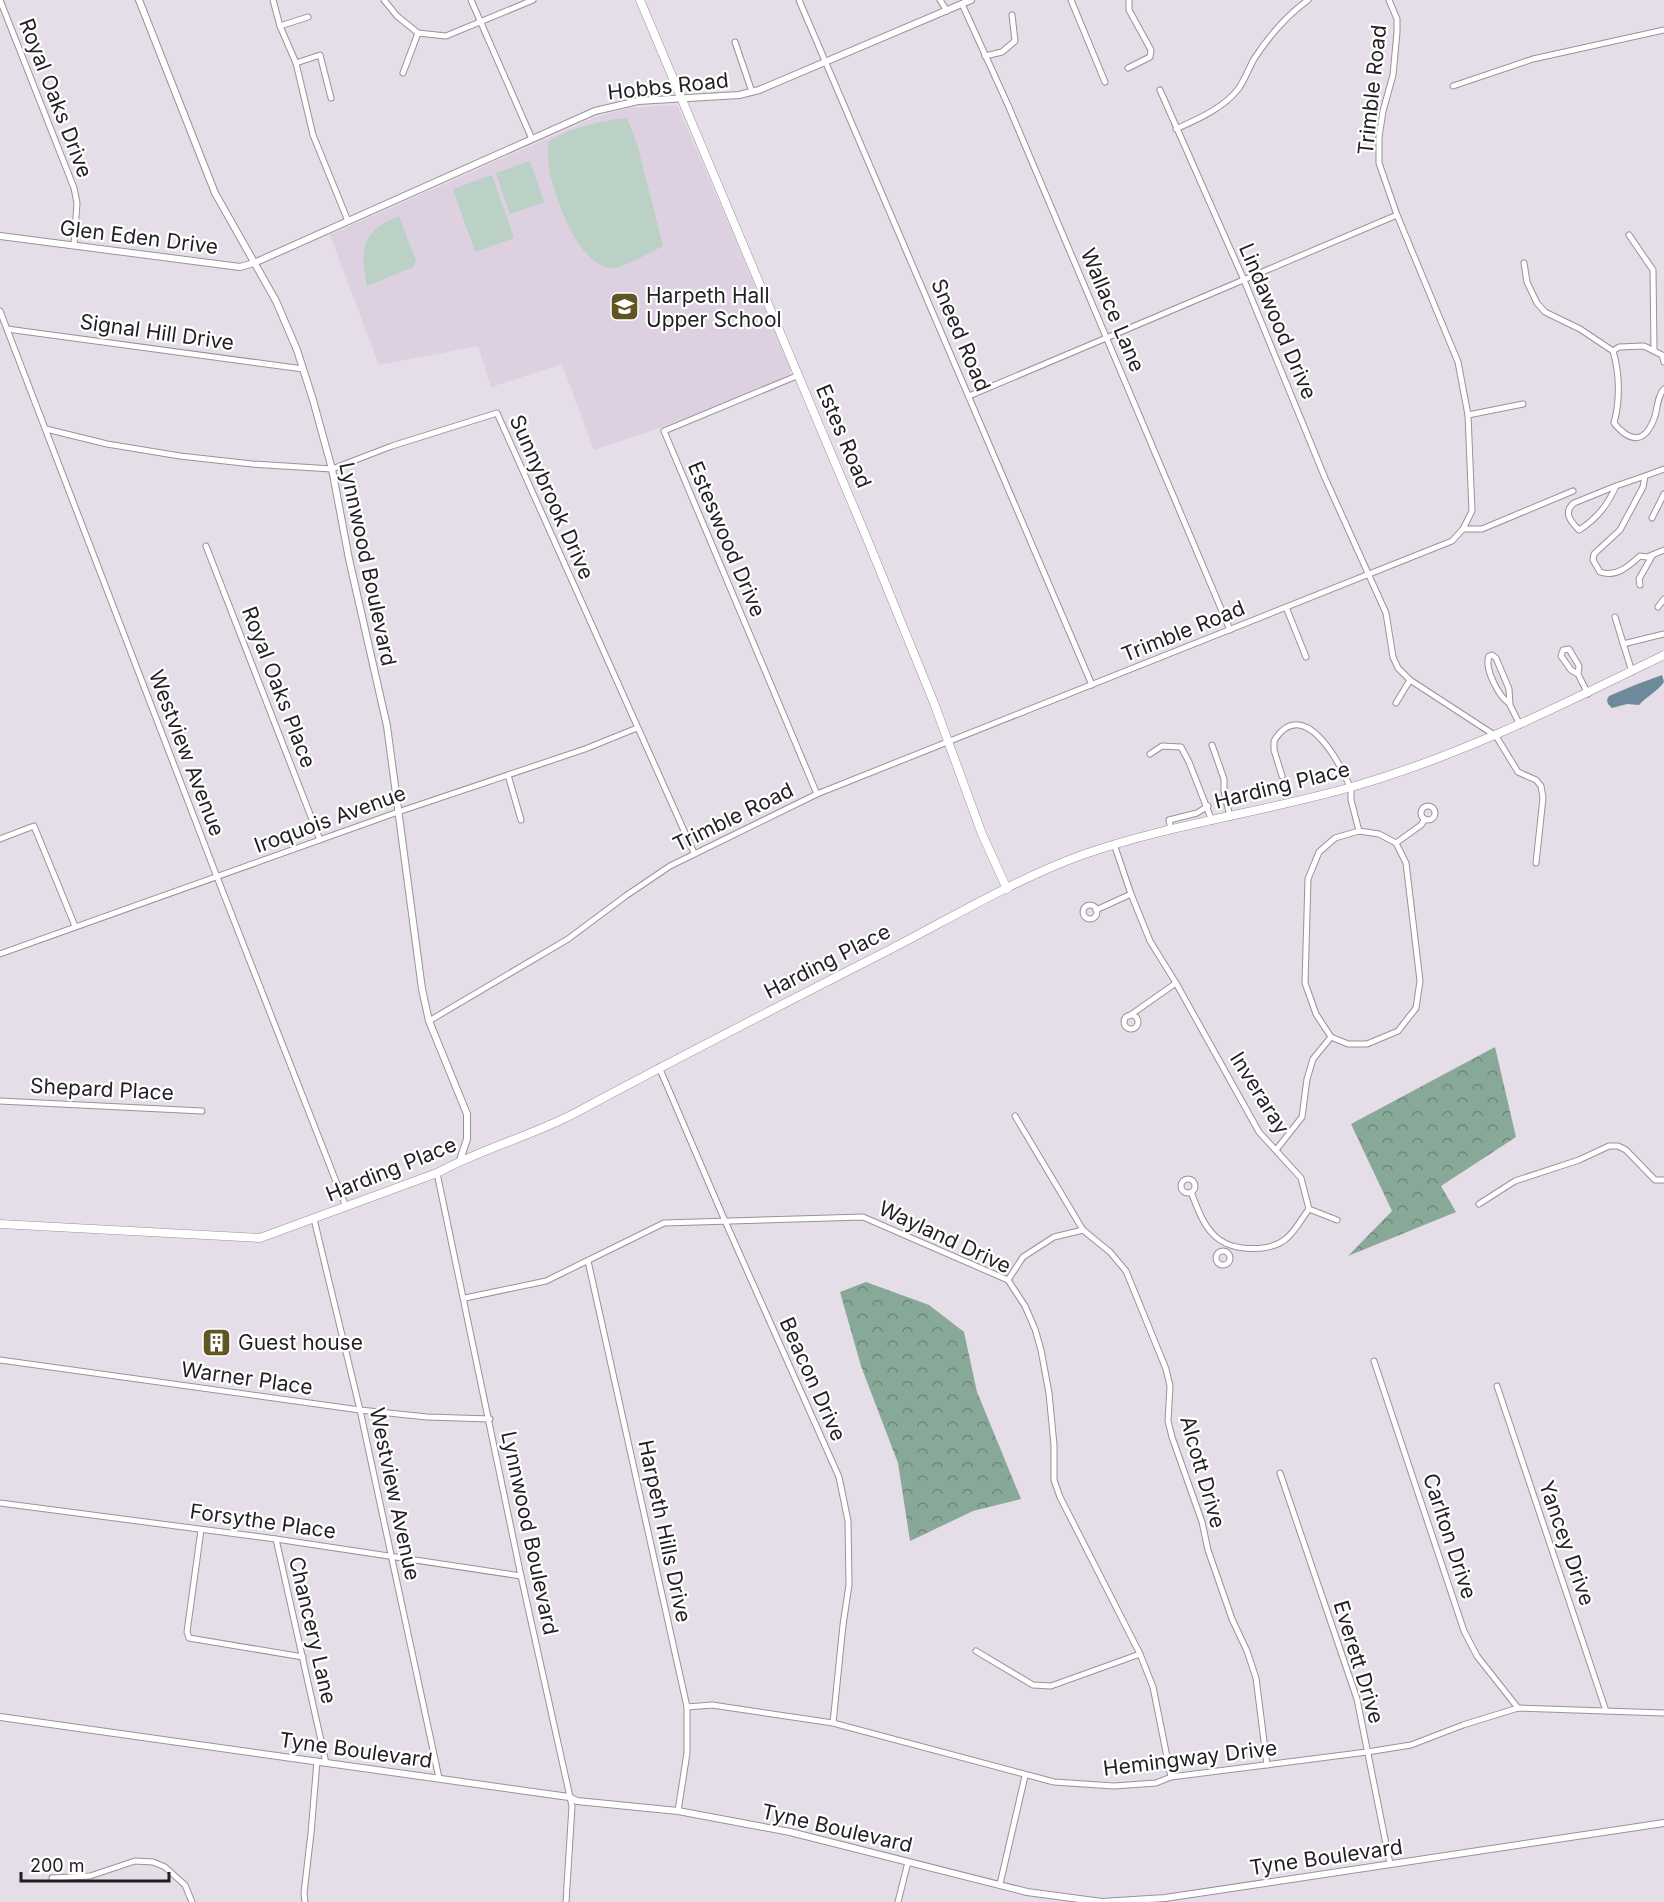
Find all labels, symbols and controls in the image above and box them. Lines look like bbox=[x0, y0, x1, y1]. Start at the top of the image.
street label: Royal Oaks Drive bbox=[14, 15, 98, 181]
street label: Trimble Road bbox=[1353, 24, 1391, 156]
street label: Hobbs Road bbox=[606, 67, 730, 105]
street label: Glen Eden Drive bbox=[58, 215, 220, 259]
street label: Lindawood Drive bbox=[1234, 239, 1322, 403]
street label: Wallace Lane bbox=[1076, 244, 1150, 376]
street label: Sneed Road bbox=[926, 275, 996, 395]
place label: Harpeth Hall Upper School bbox=[646, 283, 782, 332]
school or university icon: Harpeth Hall Upper School bbox=[609, 291, 641, 323]
street label: Signal Hill Drive bbox=[78, 309, 236, 355]
street label: Estes Road bbox=[811, 380, 877, 492]
street label: Sunnybrook Drive bbox=[504, 411, 600, 583]
street label: Esteswood Drive bbox=[683, 457, 771, 621]
street label: Lynnwood Boulevard bbox=[334, 460, 402, 668]
street label: Trimble Road bbox=[1118, 595, 1248, 667]
street label: Royal Oaks Place bbox=[237, 603, 321, 771]
street label: Westview Avenue bbox=[144, 666, 230, 840]
street label: Harding Place bbox=[1212, 756, 1352, 814]
street label: Trimble Road bbox=[669, 777, 797, 857]
street label: Iroquois Avenue bbox=[251, 780, 409, 858]
street label: Harding Place bbox=[760, 918, 894, 1004]
street label: Inveraray bbox=[1225, 1047, 1295, 1139]
street label: Shepard Place bbox=[30, 1073, 174, 1105]
street label: Harding Place bbox=[322, 1131, 460, 1207]
street label: Wayland Drive bbox=[875, 1195, 1015, 1279]
street label: Beacon Drive bbox=[775, 1313, 851, 1445]
building icon: Guest house bbox=[201, 1326, 233, 1358]
place label: Guest house bbox=[238, 1330, 363, 1355]
street label: Warner Place bbox=[180, 1356, 314, 1400]
street label: Westview Avenue bbox=[364, 1405, 426, 1583]
street label: Alcott Drive bbox=[1175, 1413, 1231, 1531]
street label: Lynnwood Boulevard bbox=[496, 1429, 564, 1637]
street label: Harpeth Hills Drive bbox=[633, 1437, 697, 1625]
street label: Carlton Drive bbox=[1418, 1470, 1482, 1602]
street label: Yancey Drive bbox=[1534, 1477, 1600, 1609]
street label: Forsythe Place bbox=[188, 1498, 338, 1544]
street label: Chancery Lane bbox=[284, 1554, 342, 1706]
street label: Everett Drive bbox=[1328, 1597, 1390, 1727]
street label: Tyne Boulevard bbox=[278, 1727, 434, 1773]
street label: Hemingway Drive bbox=[1102, 1735, 1278, 1781]
street label: Tyne Boulevard bbox=[759, 1798, 915, 1858]
street label: Tyne Boulevard bbox=[1248, 1834, 1404, 1880]
scale bar bbox=[21, 1845, 170, 1883]
text: 200 m bbox=[30, 1855, 85, 1876]

